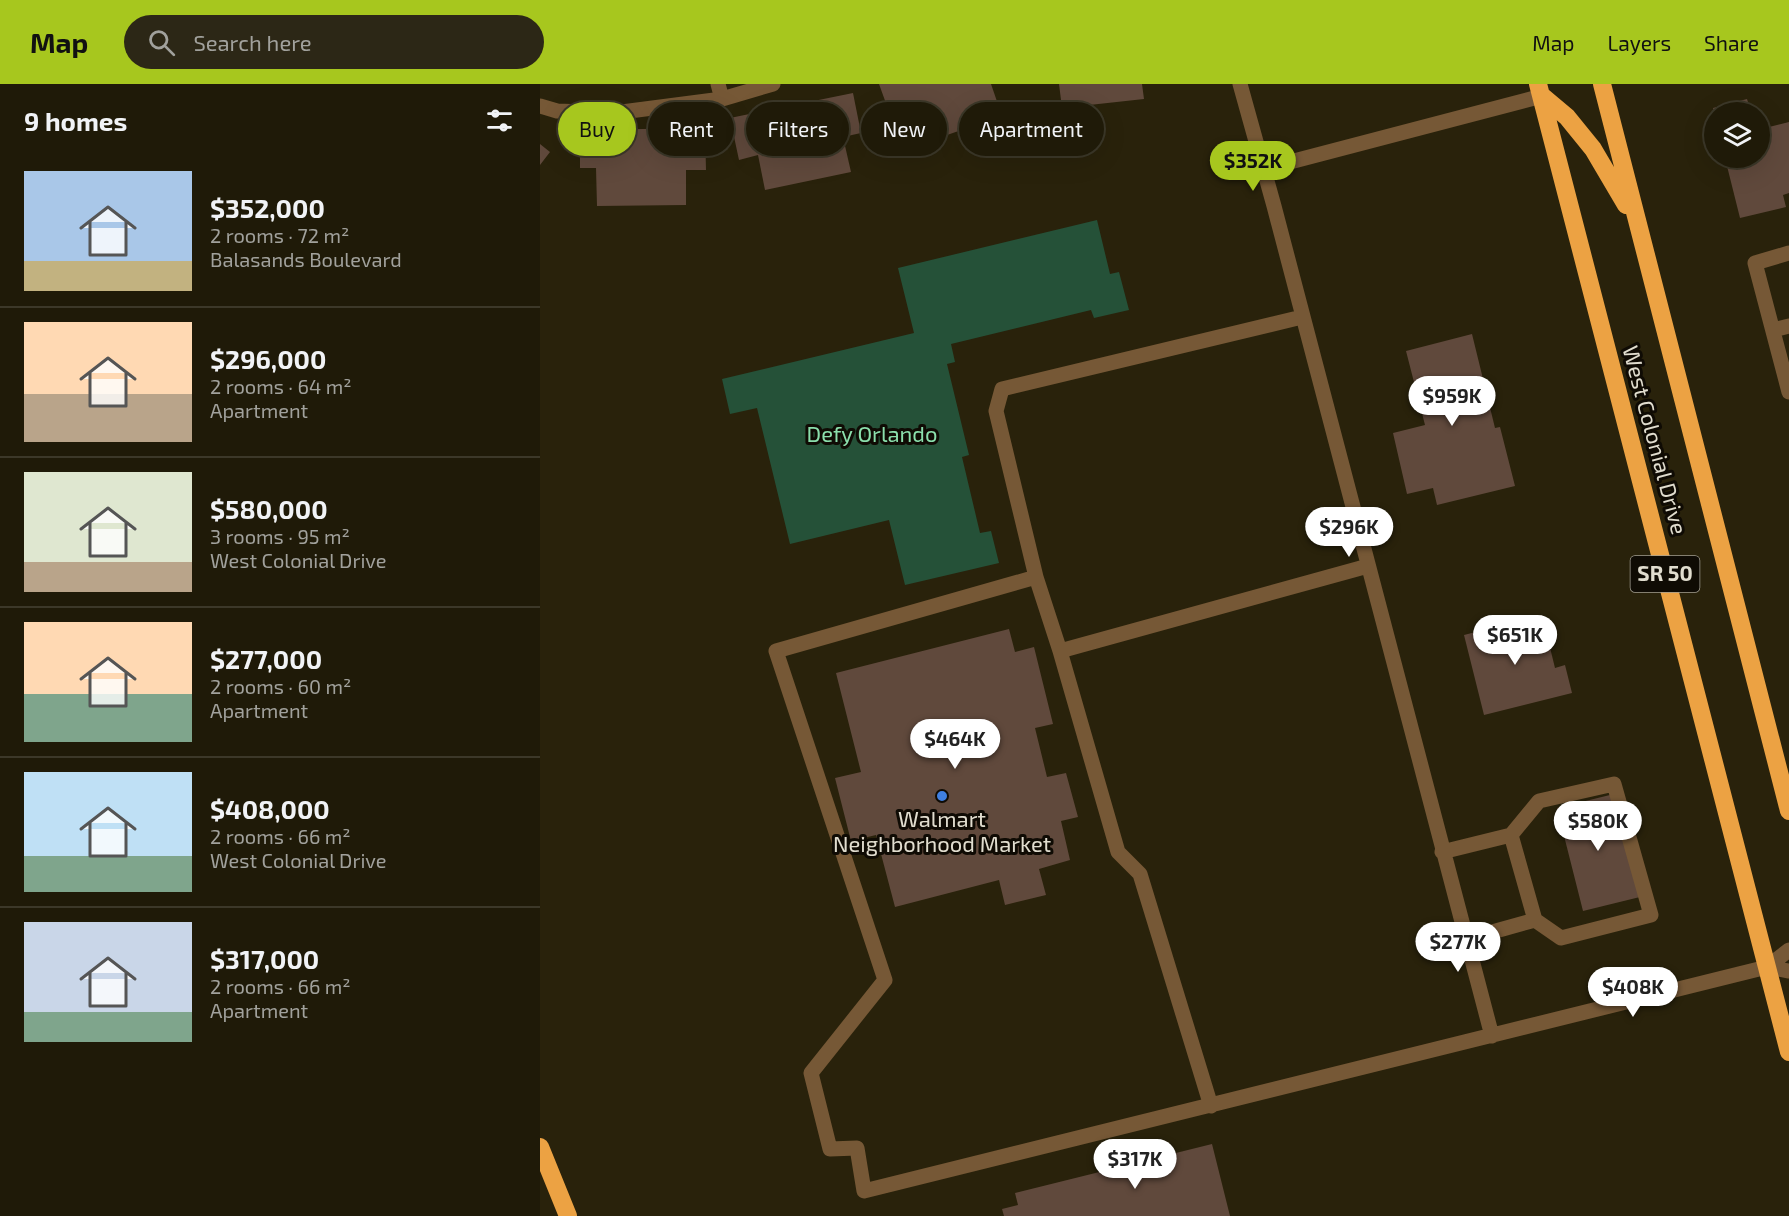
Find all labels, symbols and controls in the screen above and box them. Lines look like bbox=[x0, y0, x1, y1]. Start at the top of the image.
search box bbox=[124, 15, 544, 69]
text: Map bbox=[30, 25, 88, 59]
icon: search bbox=[145, 26, 178, 59]
text: Search here bbox=[193, 29, 312, 55]
text: Map bbox=[1532, 30, 1574, 55]
text: Layers bbox=[1607, 30, 1671, 55]
text: Share bbox=[1704, 30, 1759, 55]
chip: Buy bbox=[558, 102, 636, 156]
chip: Rent bbox=[648, 102, 734, 156]
chip: Filters bbox=[746, 102, 849, 156]
chip: New bbox=[861, 102, 947, 156]
chip: Apartment bbox=[959, 102, 1104, 156]
map controls bbox=[1704, 102, 1770, 168]
button: layers bbox=[1704, 102, 1770, 168]
icon: filters bbox=[483, 104, 516, 137]
text: 9 homes bbox=[24, 105, 127, 136]
pin: $352K bbox=[1211, 141, 1295, 192]
text: $352K bbox=[1224, 148, 1282, 172]
text: $352,000 bbox=[210, 192, 325, 223]
icon: home bbox=[72, 195, 144, 267]
text: 2 rooms · 72 m² bbox=[210, 223, 349, 247]
text: Balasands Boulevard bbox=[210, 247, 402, 271]
text: $296,000 bbox=[210, 343, 326, 374]
street label: West Colonial Drive bbox=[1618, 343, 1694, 537]
icon: home bbox=[72, 346, 144, 418]
text: 2 rooms · 64 m² bbox=[210, 374, 352, 398]
pin: $959K bbox=[1410, 376, 1494, 427]
text: $959K bbox=[1423, 383, 1481, 407]
text: Apartment bbox=[210, 398, 308, 422]
park label: Defy Orlando bbox=[807, 420, 937, 446]
text: $580,000 bbox=[210, 493, 328, 524]
icon: home bbox=[72, 496, 144, 568]
pin: $296K bbox=[1307, 507, 1391, 558]
text: $296K bbox=[1319, 514, 1379, 538]
text: 3 rooms · 95 m² bbox=[210, 524, 350, 548]
text: West Colonial Drive bbox=[210, 548, 387, 572]
road number: SR 50 bbox=[1630, 556, 1700, 592]
pin: $651K bbox=[1473, 615, 1557, 666]
text: $651K bbox=[1487, 622, 1543, 646]
text: $277,000 bbox=[210, 643, 322, 674]
icon: home bbox=[72, 646, 144, 718]
text: 2 rooms · 60 m² bbox=[210, 674, 351, 698]
text: Apartment bbox=[210, 698, 308, 722]
pin: $464K bbox=[913, 719, 997, 770]
text: $464K bbox=[924, 726, 986, 750]
marker: Walmart Neighborhood Market bbox=[935, 789, 949, 803]
text: $408,000 bbox=[210, 793, 330, 824]
icon: home bbox=[72, 796, 144, 868]
pin: $580K bbox=[1556, 801, 1640, 852]
place label: Walmart Neighborhood Market bbox=[833, 805, 1051, 856]
text: $580K bbox=[1568, 808, 1628, 832]
text: 2 rooms · 66 m² bbox=[210, 824, 351, 848]
text: West Colonial Drive bbox=[210, 848, 387, 872]
pin: $277K bbox=[1416, 922, 1500, 973]
text: $277K bbox=[1429, 929, 1487, 953]
text: $317,000 bbox=[210, 943, 319, 974]
icon: home bbox=[72, 946, 144, 1018]
pin: $408K bbox=[1591, 967, 1675, 1018]
text: 2 rooms · 66 m² bbox=[210, 974, 351, 998]
text: $408K bbox=[1602, 974, 1664, 998]
text: Apartment bbox=[210, 998, 308, 1022]
pin: $317K bbox=[1093, 1139, 1177, 1190]
text: $317K bbox=[1108, 1146, 1162, 1170]

